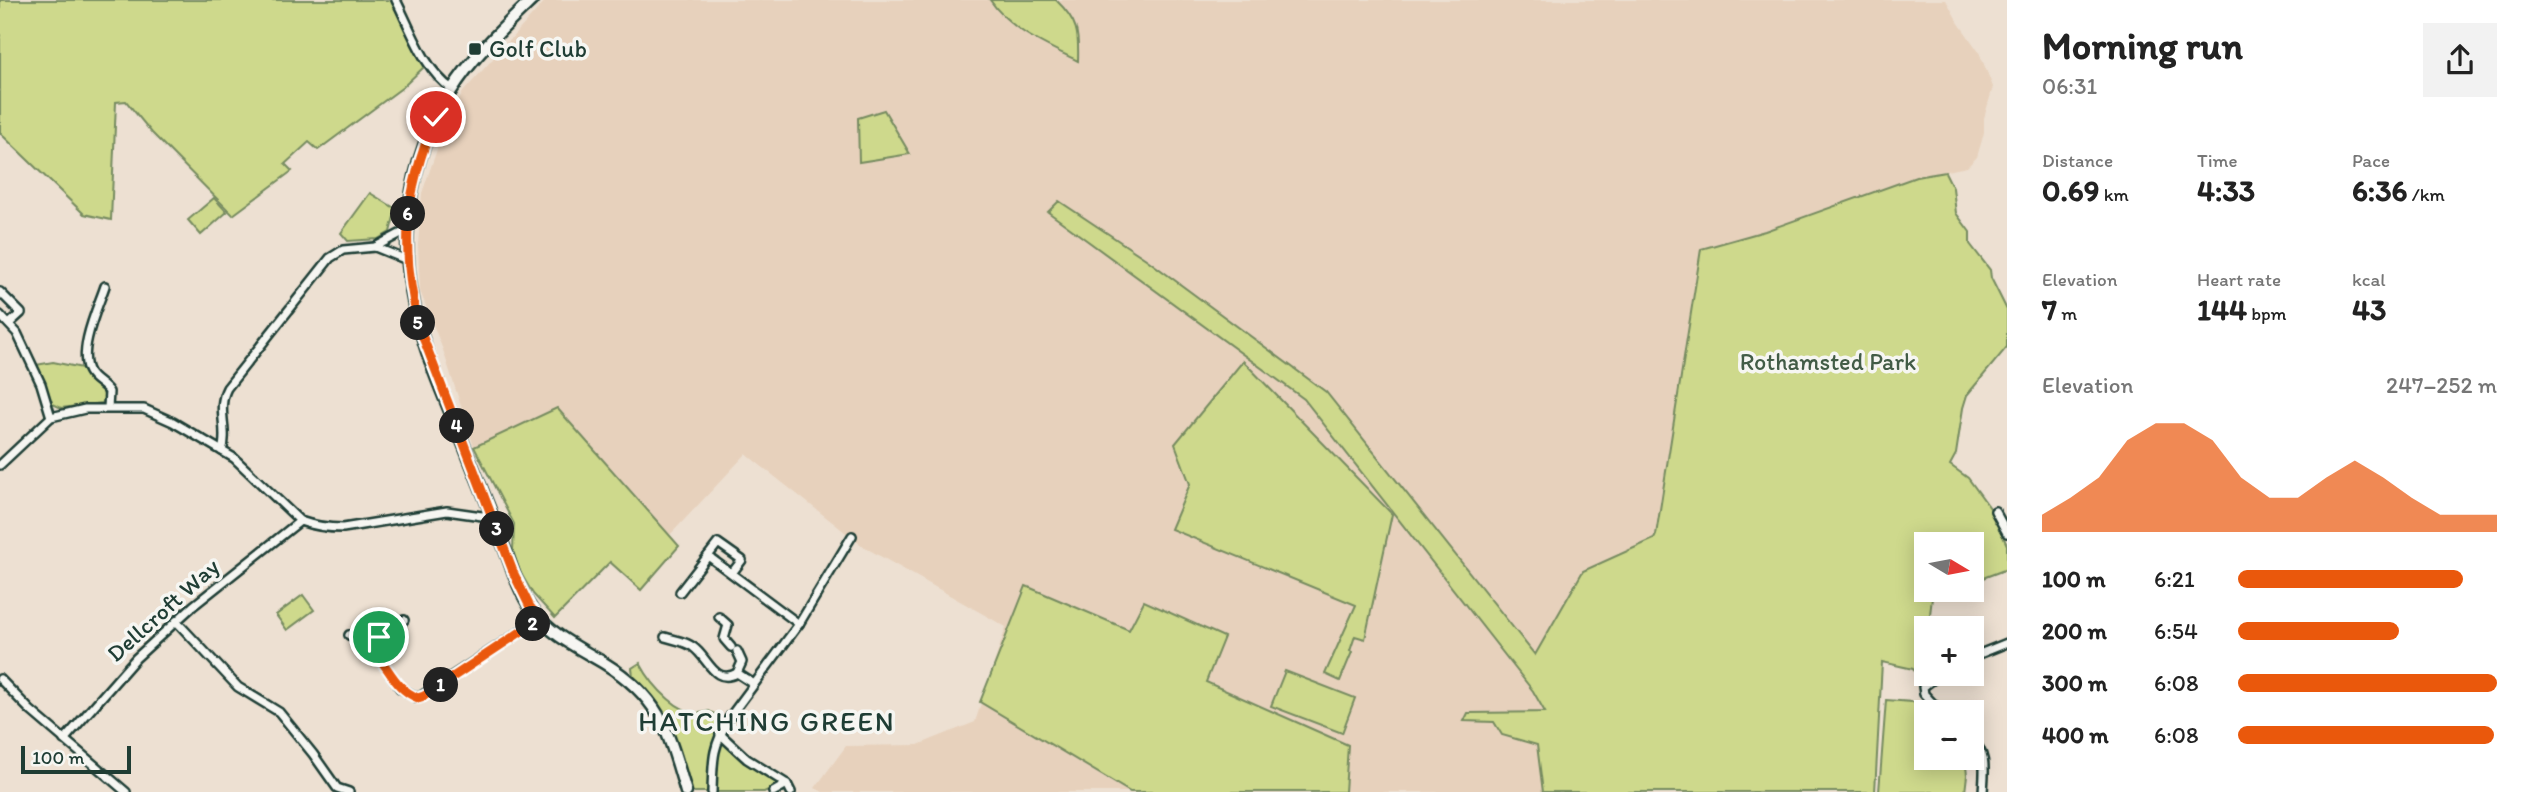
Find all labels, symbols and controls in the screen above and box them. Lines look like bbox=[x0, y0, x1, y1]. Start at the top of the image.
text: Morning run bbox=[2042, 23, 2243, 69]
button: share bbox=[2423, 23, 2497, 97]
place label: Golf Club bbox=[489, 34, 587, 63]
marker: Golf Club bbox=[467, 41, 483, 57]
text: 06:31 bbox=[2042, 72, 2097, 100]
pin bbox=[406, 87, 466, 147]
icon: check bbox=[417, 98, 455, 136]
text: Distance bbox=[2042, 149, 2113, 172]
text: Time bbox=[2197, 149, 2238, 172]
text: Pace bbox=[2352, 149, 2390, 172]
text: 0.69 bbox=[2042, 172, 2099, 209]
text: 4:33 bbox=[2197, 172, 2255, 209]
text: 6:36 bbox=[2352, 172, 2407, 209]
text: km bbox=[2099, 183, 2129, 206]
text: /km bbox=[2407, 183, 2445, 206]
pin: 6 bbox=[390, 196, 426, 232]
text: 6 bbox=[402, 202, 413, 225]
text: Elevation bbox=[2042, 268, 2118, 291]
text: Heart rate bbox=[2197, 268, 2281, 291]
text: kcal bbox=[2352, 268, 2386, 291]
text: 7 bbox=[2042, 291, 2057, 328]
text: 144 bbox=[2197, 291, 2247, 328]
text: 43 bbox=[2352, 291, 2386, 328]
text: m bbox=[2057, 302, 2077, 325]
text: bpm bbox=[2247, 302, 2287, 325]
pin: 5 bbox=[400, 306, 436, 340]
text: 5 bbox=[413, 311, 422, 334]
park label: Rothamsted Park bbox=[1740, 347, 1916, 376]
text: Elevation bbox=[2042, 371, 2133, 399]
text: 247–252 m bbox=[2386, 371, 2497, 399]
pin: 4 bbox=[440, 408, 475, 444]
text: 4 bbox=[451, 414, 462, 437]
pin: 3 bbox=[480, 512, 514, 546]
text: 3 bbox=[491, 517, 502, 540]
north arrow bbox=[1914, 532, 1984, 602]
map controls bbox=[1914, 532, 1984, 770]
street label: Dellcroft Way bbox=[101, 552, 225, 668]
text: 100 m bbox=[2042, 565, 2106, 593]
text: 6:21 bbox=[2154, 565, 2195, 593]
pin: 2 bbox=[516, 606, 550, 642]
pin bbox=[349, 607, 409, 667]
text: 2 bbox=[528, 612, 538, 635]
button: + bbox=[1914, 616, 1984, 686]
text: 200 m bbox=[2042, 617, 2107, 645]
text: 6:54 bbox=[2154, 617, 2198, 645]
icon: arrive bbox=[360, 618, 398, 656]
pin: 1 bbox=[424, 668, 458, 702]
text: 300 m bbox=[2042, 669, 2107, 697]
text: 6:08 bbox=[2154, 669, 2199, 697]
text: 1 bbox=[436, 673, 445, 696]
button: − bbox=[1914, 700, 1984, 770]
district label: HATCHING GREEN bbox=[638, 704, 896, 738]
text: 400 m bbox=[2042, 721, 2109, 749]
text: 6:08 bbox=[2154, 721, 2199, 749]
scale bar bbox=[21, 743, 131, 775]
text: 100 m bbox=[32, 746, 84, 769]

